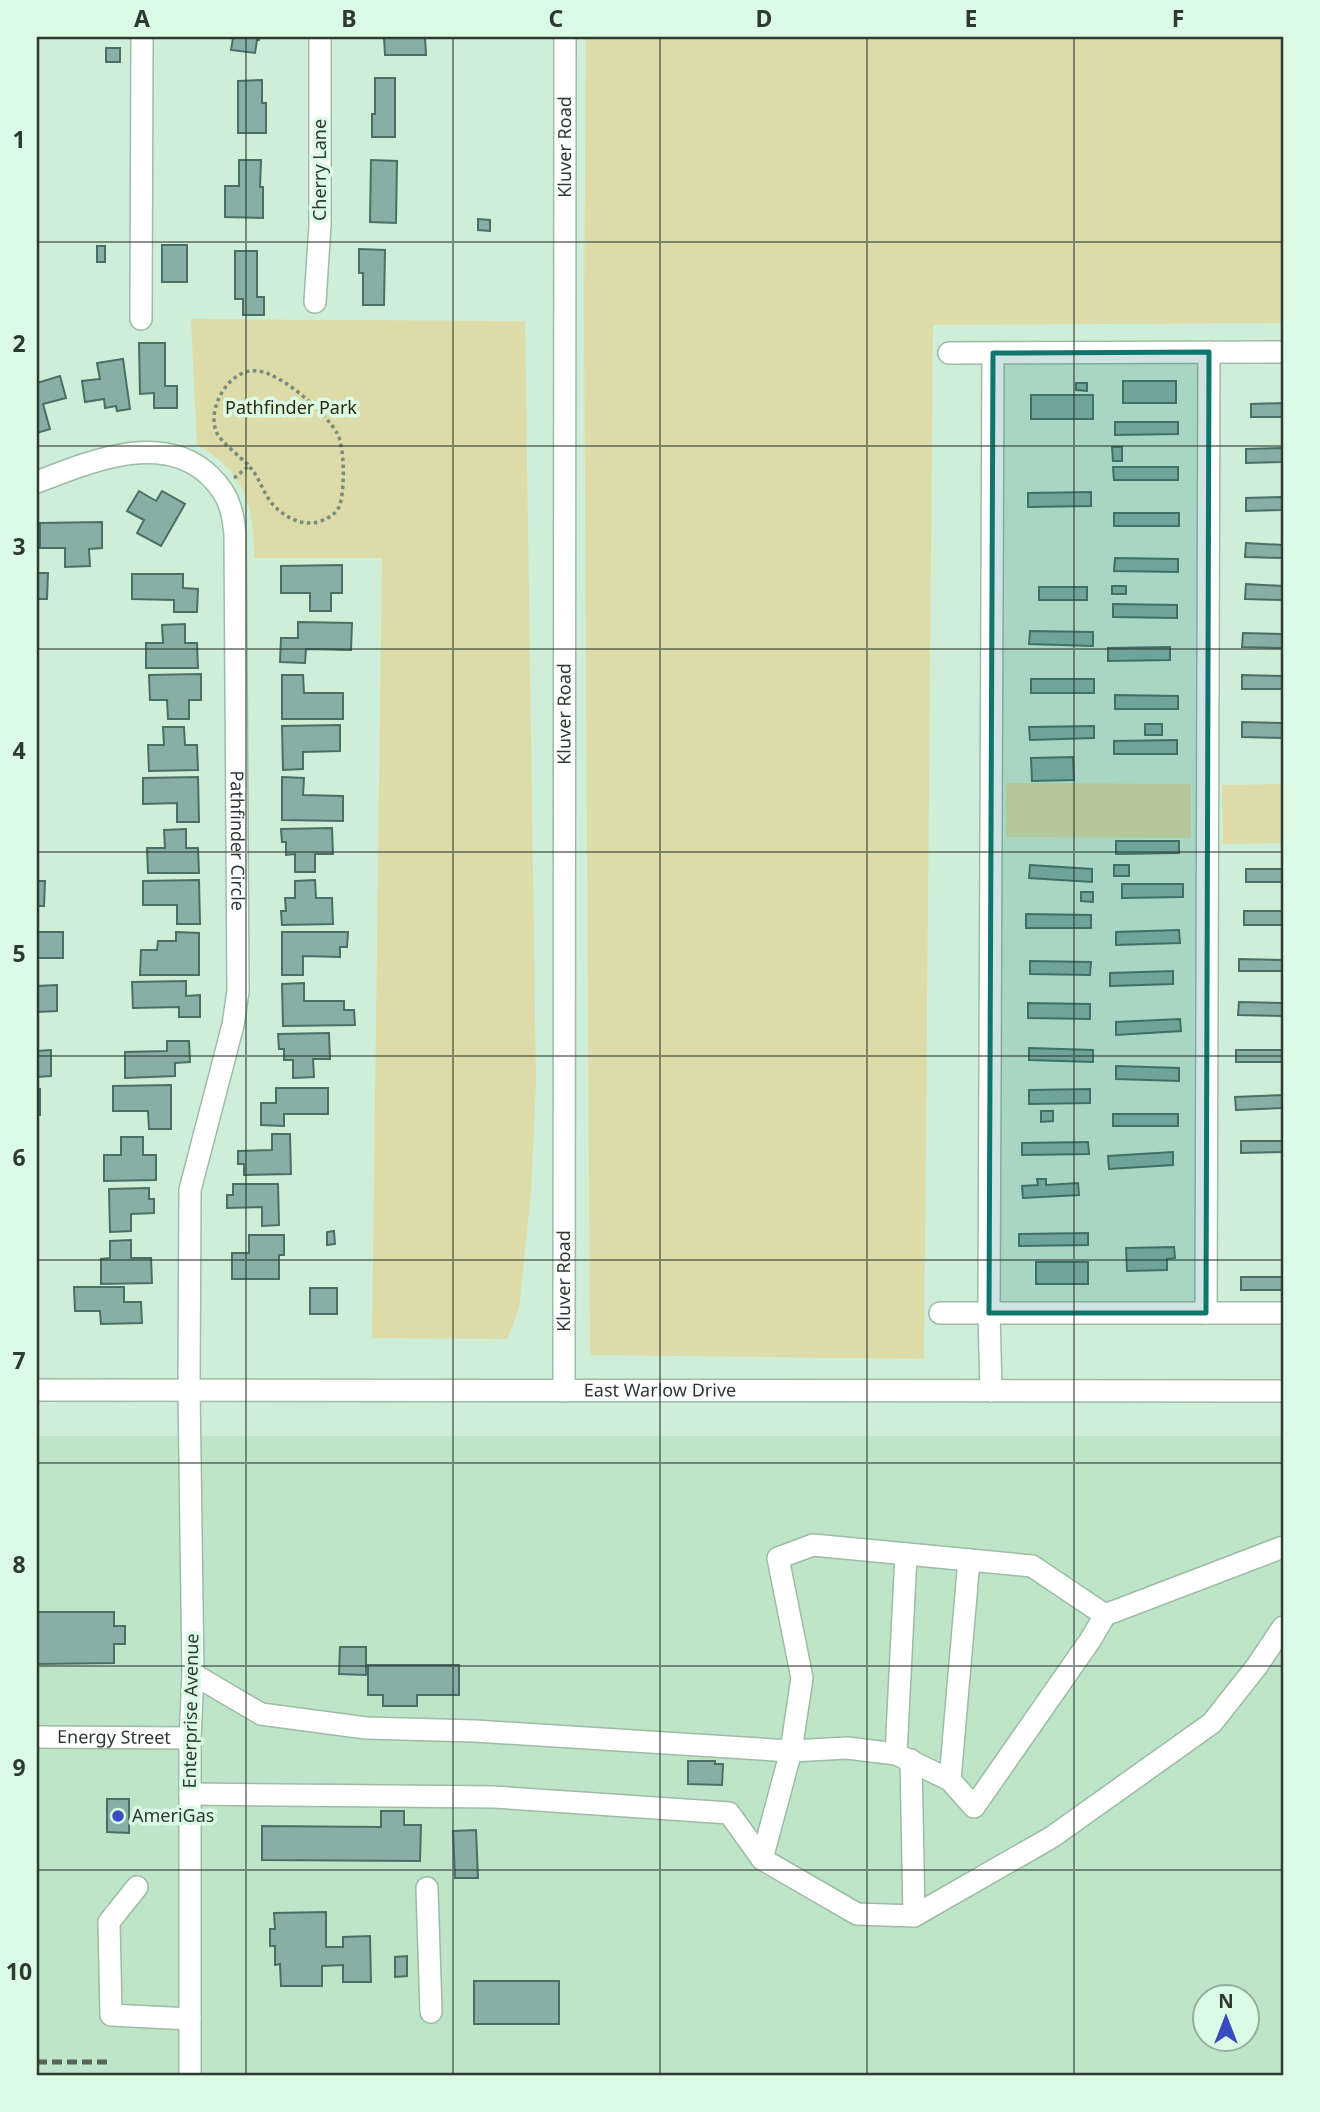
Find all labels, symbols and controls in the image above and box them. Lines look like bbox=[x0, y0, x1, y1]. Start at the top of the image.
text: A bbox=[134, 2, 150, 34]
text: B bbox=[341, 2, 357, 34]
text: C bbox=[549, 2, 564, 34]
text: D bbox=[756, 2, 772, 34]
text: E bbox=[965, 2, 977, 34]
text: F bbox=[1172, 2, 1184, 34]
street label: Kluver Road bbox=[552, 96, 576, 198]
street label: Cherry Lane bbox=[307, 119, 331, 221]
text: 1 bbox=[12, 123, 26, 155]
text: 2 bbox=[12, 327, 26, 359]
park label: Pathfinder Park bbox=[225, 395, 357, 419]
text: 3 bbox=[12, 530, 26, 562]
street label: Kluver Road bbox=[551, 663, 576, 765]
text: 4 bbox=[12, 734, 26, 766]
street label: Pathfinder Circle bbox=[226, 770, 250, 911]
text: 5 bbox=[12, 937, 26, 969]
text: 6 bbox=[12, 1141, 26, 1173]
street label: Kluver Road bbox=[551, 1230, 575, 1332]
text: 7 bbox=[12, 1344, 26, 1376]
street label: East Warlow Drive bbox=[584, 1377, 736, 1402]
text: 8 bbox=[12, 1548, 26, 1580]
street label: Enterprise Avenue bbox=[177, 1633, 203, 1789]
street label: Energy Street bbox=[57, 1724, 171, 1749]
text: 9 bbox=[12, 1751, 26, 1783]
place label: AmeriGas bbox=[132, 1803, 214, 1827]
marker: AmeriGas bbox=[110, 1808, 126, 1824]
text: 10 bbox=[6, 1955, 32, 1987]
north arrow bbox=[1190, 1982, 1260, 2052]
text: N bbox=[1218, 1988, 1234, 2014]

